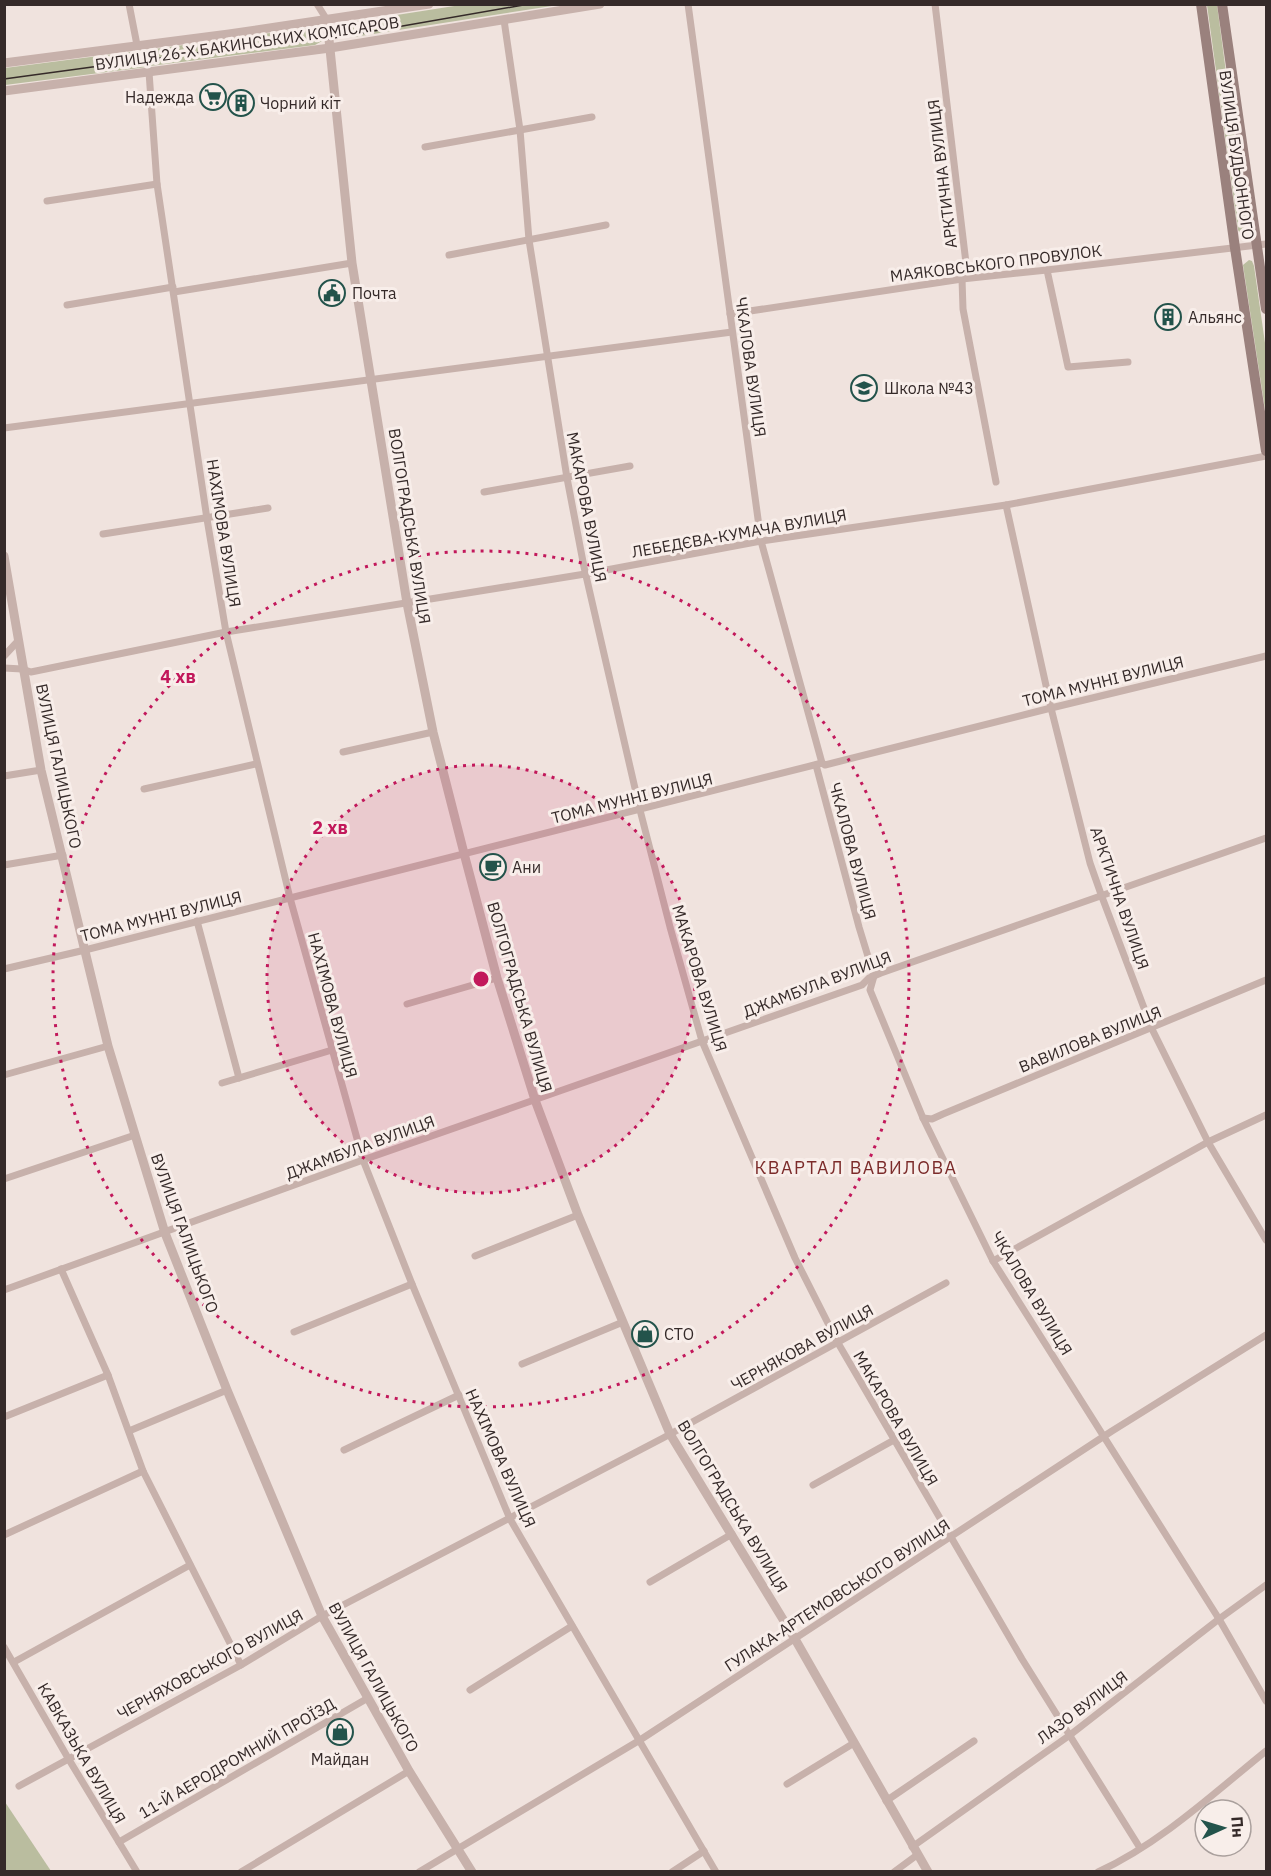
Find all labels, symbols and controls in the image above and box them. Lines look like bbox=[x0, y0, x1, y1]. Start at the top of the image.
street label: ВУЛИЦЯ 26-Х БАКИНСЬКИХ КОМІСАРОВ bbox=[94, 12, 400, 74]
street label: ВУЛИЦЯ БУДЬОННОГО bbox=[1215, 69, 1259, 241]
supermarket icon: Надежда bbox=[198, 82, 228, 112]
place label: Надежда bbox=[125, 87, 194, 107]
building icon: Чорний кіт bbox=[226, 88, 256, 118]
place label: Чорний кіт bbox=[260, 93, 341, 113]
street label: АРКТИЧНА ВУЛИЦЯ bbox=[923, 98, 961, 250]
street label: МАЯКОВСЬКОГО ПРОВУЛОК bbox=[889, 240, 1103, 286]
public building icon: Почта bbox=[317, 278, 347, 308]
place label: Почта bbox=[352, 283, 397, 303]
street label: ЧКАЛОВА ВУЛИЦЯ bbox=[731, 296, 771, 438]
building icon: Альянс bbox=[1153, 302, 1183, 332]
place label: Альянс bbox=[1188, 307, 1242, 327]
school or university icon: Школа №43 bbox=[849, 373, 879, 403]
place label: Школа №43 bbox=[884, 378, 974, 398]
street label: ВОЛГОГРАДСЬКА ВУЛИЦЯ bbox=[385, 427, 435, 625]
street label: МАКАРОВА ВУЛИЦЯ bbox=[563, 430, 611, 584]
street label: НАХІМОВА ВУЛИЦЯ bbox=[202, 458, 246, 608]
street label: ЛЕБЕДЄВА-КУМАЧА ВУЛИЦЯ bbox=[630, 504, 848, 562]
street label: ТОМА МУННІ ВУЛИЦЯ bbox=[1020, 651, 1186, 711]
text: 4 хв bbox=[160, 665, 196, 688]
street label: ВУЛИЦЯ ГАЛИЦЬКОГО bbox=[32, 682, 86, 850]
street label: ТОМА МУННІ ВУЛИЦЯ bbox=[549, 768, 715, 828]
street label: ЧКАЛОВА ВУЛИЦЯ bbox=[825, 780, 881, 922]
text: 2 хв bbox=[312, 816, 348, 839]
street label: АРКТИЧНА ВУЛИЦЯ bbox=[1086, 824, 1154, 972]
cafe icon: Ани bbox=[478, 852, 508, 882]
place label: Ани bbox=[512, 857, 541, 877]
street label: ТОМА МУННІ ВУЛИЦЯ bbox=[78, 886, 244, 946]
street label: ВОЛГОГРАДСЬКА ВУЛИЦЯ bbox=[483, 899, 557, 1095]
street label: МАКАРОВА ВУЛИЦЯ bbox=[668, 902, 732, 1054]
street label: НАХІМОВА ВУЛИЦЯ bbox=[304, 930, 362, 1080]
street label: ДЖАМБУЛА ВУЛИЦЯ bbox=[740, 947, 894, 1021]
centre of rings bbox=[471, 969, 491, 989]
street label: ВАВИЛОВА ВУЛИЦЯ bbox=[1016, 1001, 1164, 1077]
street label: ДЖАМБУЛА ВУЛИЦЯ bbox=[283, 1111, 437, 1183]
street label: ВУЛИЦЯ ГАЛИЦЬКОГО bbox=[147, 1151, 223, 1315]
district label: КВАРТАЛ ВАВИЛОВА bbox=[754, 1156, 958, 1179]
street label: ЧКАЛОВА ВУЛИЦЯ bbox=[987, 1227, 1077, 1359]
street label: ЧЕРНЯКОВА ВУЛИЦЯ bbox=[727, 1300, 877, 1394]
shop icon: СТО bbox=[630, 1319, 660, 1349]
place label: СТО bbox=[664, 1324, 694, 1344]
street label: МАКАРОВА ВУЛИЦЯ bbox=[849, 1347, 943, 1489]
street label: НАХІМОВА ВУЛИЦЯ bbox=[461, 1386, 541, 1530]
street label: ВОЛГОГРАДСЬКА ВУЛИЦЯ bbox=[674, 1416, 792, 1596]
street label: ГУЛАКА-АРТЕМОВСЬКОГО ВУЛИЦЯ bbox=[720, 1514, 954, 1676]
street label: ВУЛИЦЯ ГАЛИЦЬКОГО bbox=[324, 1599, 424, 1755]
street label: ЧЕРНЯХОВСЬКОГО ВУЛИЦЯ bbox=[114, 1604, 306, 1724]
street label: ЛАЗО ВУЛИЦЯ bbox=[1033, 1666, 1131, 1748]
street label: КАВКАЗЬКА ВУЛИЦЯ bbox=[34, 1679, 130, 1827]
street label: 11-Й АЕРОДРОМНИЙ ПРОЇЗД bbox=[135, 1693, 339, 1823]
shop icon: Майдан bbox=[325, 1717, 355, 1747]
place label: Майдан bbox=[311, 1749, 369, 1769]
north arrow bbox=[1193, 1798, 1253, 1858]
text: Пн bbox=[1227, 1816, 1249, 1838]

